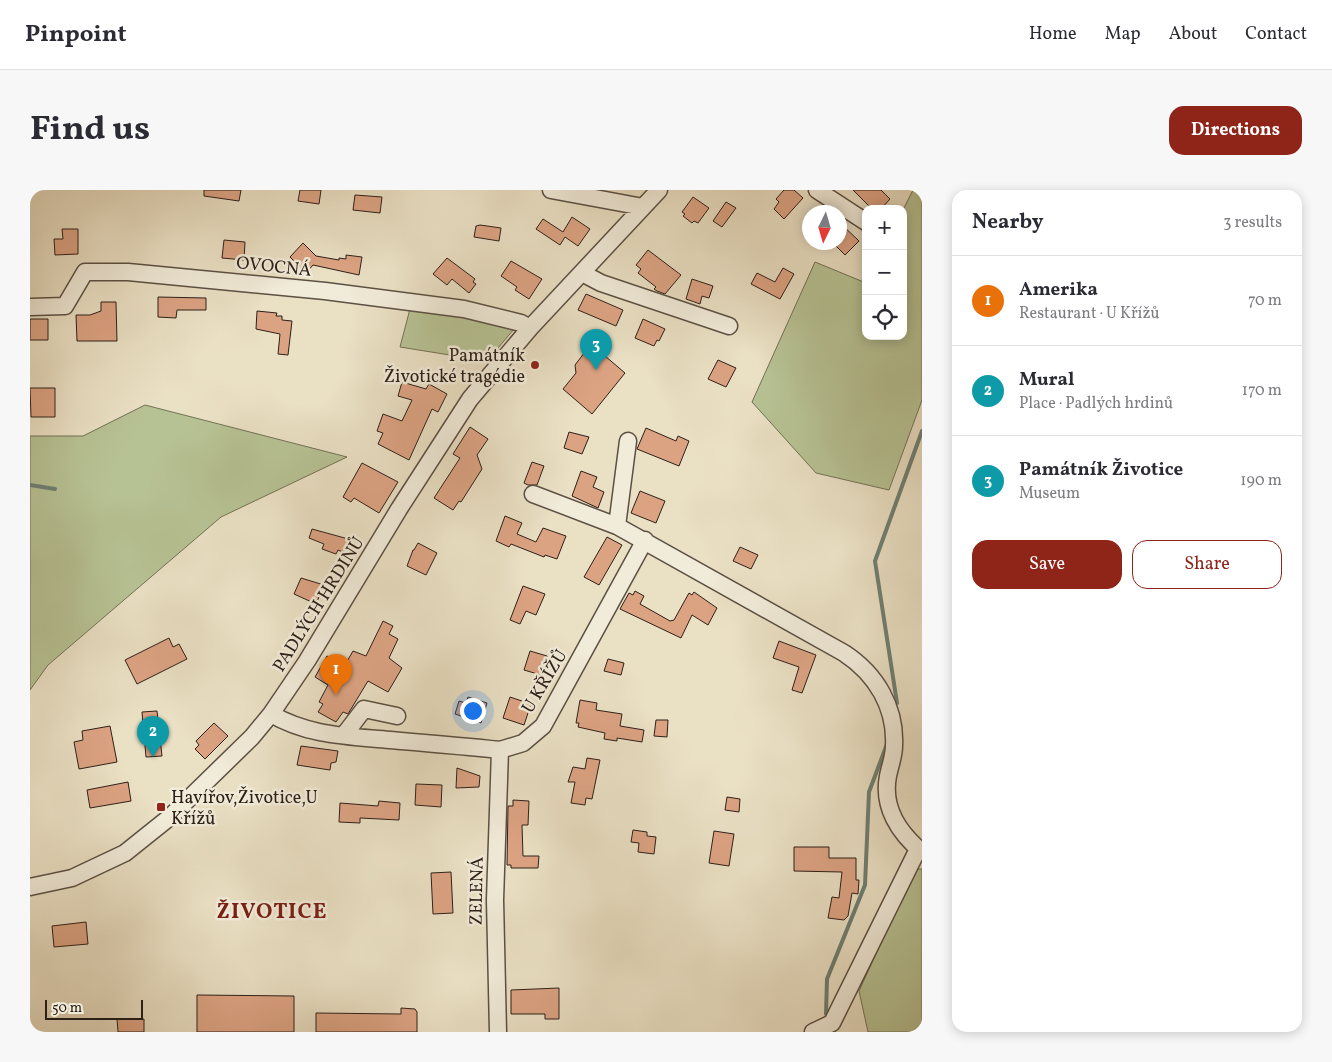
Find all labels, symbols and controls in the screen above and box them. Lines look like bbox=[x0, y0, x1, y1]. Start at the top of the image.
text: Pinpoint bbox=[25, 18, 127, 52]
text: Home bbox=[1029, 22, 1077, 47]
text: Map bbox=[1105, 22, 1141, 47]
text: About bbox=[1169, 22, 1217, 47]
text: Contact bbox=[1245, 22, 1307, 47]
text: Find us bbox=[30, 106, 150, 154]
button: Directions bbox=[1169, 106, 1302, 155]
north arrow bbox=[802, 205, 847, 250]
map controls bbox=[862, 205, 907, 340]
button: + bbox=[862, 205, 907, 250]
text: Nearby bbox=[972, 208, 1043, 237]
text: 3 results bbox=[1223, 212, 1282, 234]
button: − bbox=[862, 250, 907, 295]
street label: OVOCNÁ bbox=[235, 251, 313, 284]
text: Amerika bbox=[1019, 277, 1098, 303]
text: 1 bbox=[985, 290, 991, 312]
text: 70 m bbox=[1248, 290, 1282, 312]
button: locate bbox=[862, 295, 907, 340]
text: Restaurant · U Křížů bbox=[1019, 303, 1159, 325]
pin: 3 bbox=[580, 329, 612, 370]
place label: Památník Životické tragédie bbox=[384, 344, 525, 390]
marker: Památník Životické tragédie bbox=[529, 359, 541, 371]
text: Mural bbox=[1019, 367, 1074, 393]
text: 2 bbox=[984, 380, 992, 402]
text: 170 m bbox=[1242, 380, 1282, 402]
text: Place · Padlých hrdinů bbox=[1019, 393, 1173, 415]
text: Památník Životice bbox=[1019, 457, 1183, 483]
text: 3 bbox=[984, 470, 992, 492]
text: 190 m bbox=[1240, 470, 1282, 492]
text: Museum bbox=[1019, 483, 1080, 505]
street label: PADLÝCH HRDINŮ bbox=[268, 532, 371, 677]
button: Save bbox=[972, 540, 1122, 589]
button: Share bbox=[1132, 540, 1282, 589]
street label: U KŘÍŽŮ bbox=[517, 645, 574, 718]
pin: 1 bbox=[320, 654, 352, 695]
your location bbox=[460, 698, 486, 724]
pin: 2 bbox=[137, 716, 169, 757]
place label: Havířov,Životice,U Křížů bbox=[171, 786, 318, 832]
marker: Havířov,Životice,U Křížů bbox=[155, 801, 167, 813]
street label: ZELENÁ bbox=[464, 856, 491, 926]
district label: ŽIVOTICE bbox=[217, 897, 327, 928]
scale bar bbox=[45, 997, 142, 1020]
text: 50 m bbox=[52, 999, 82, 1018]

